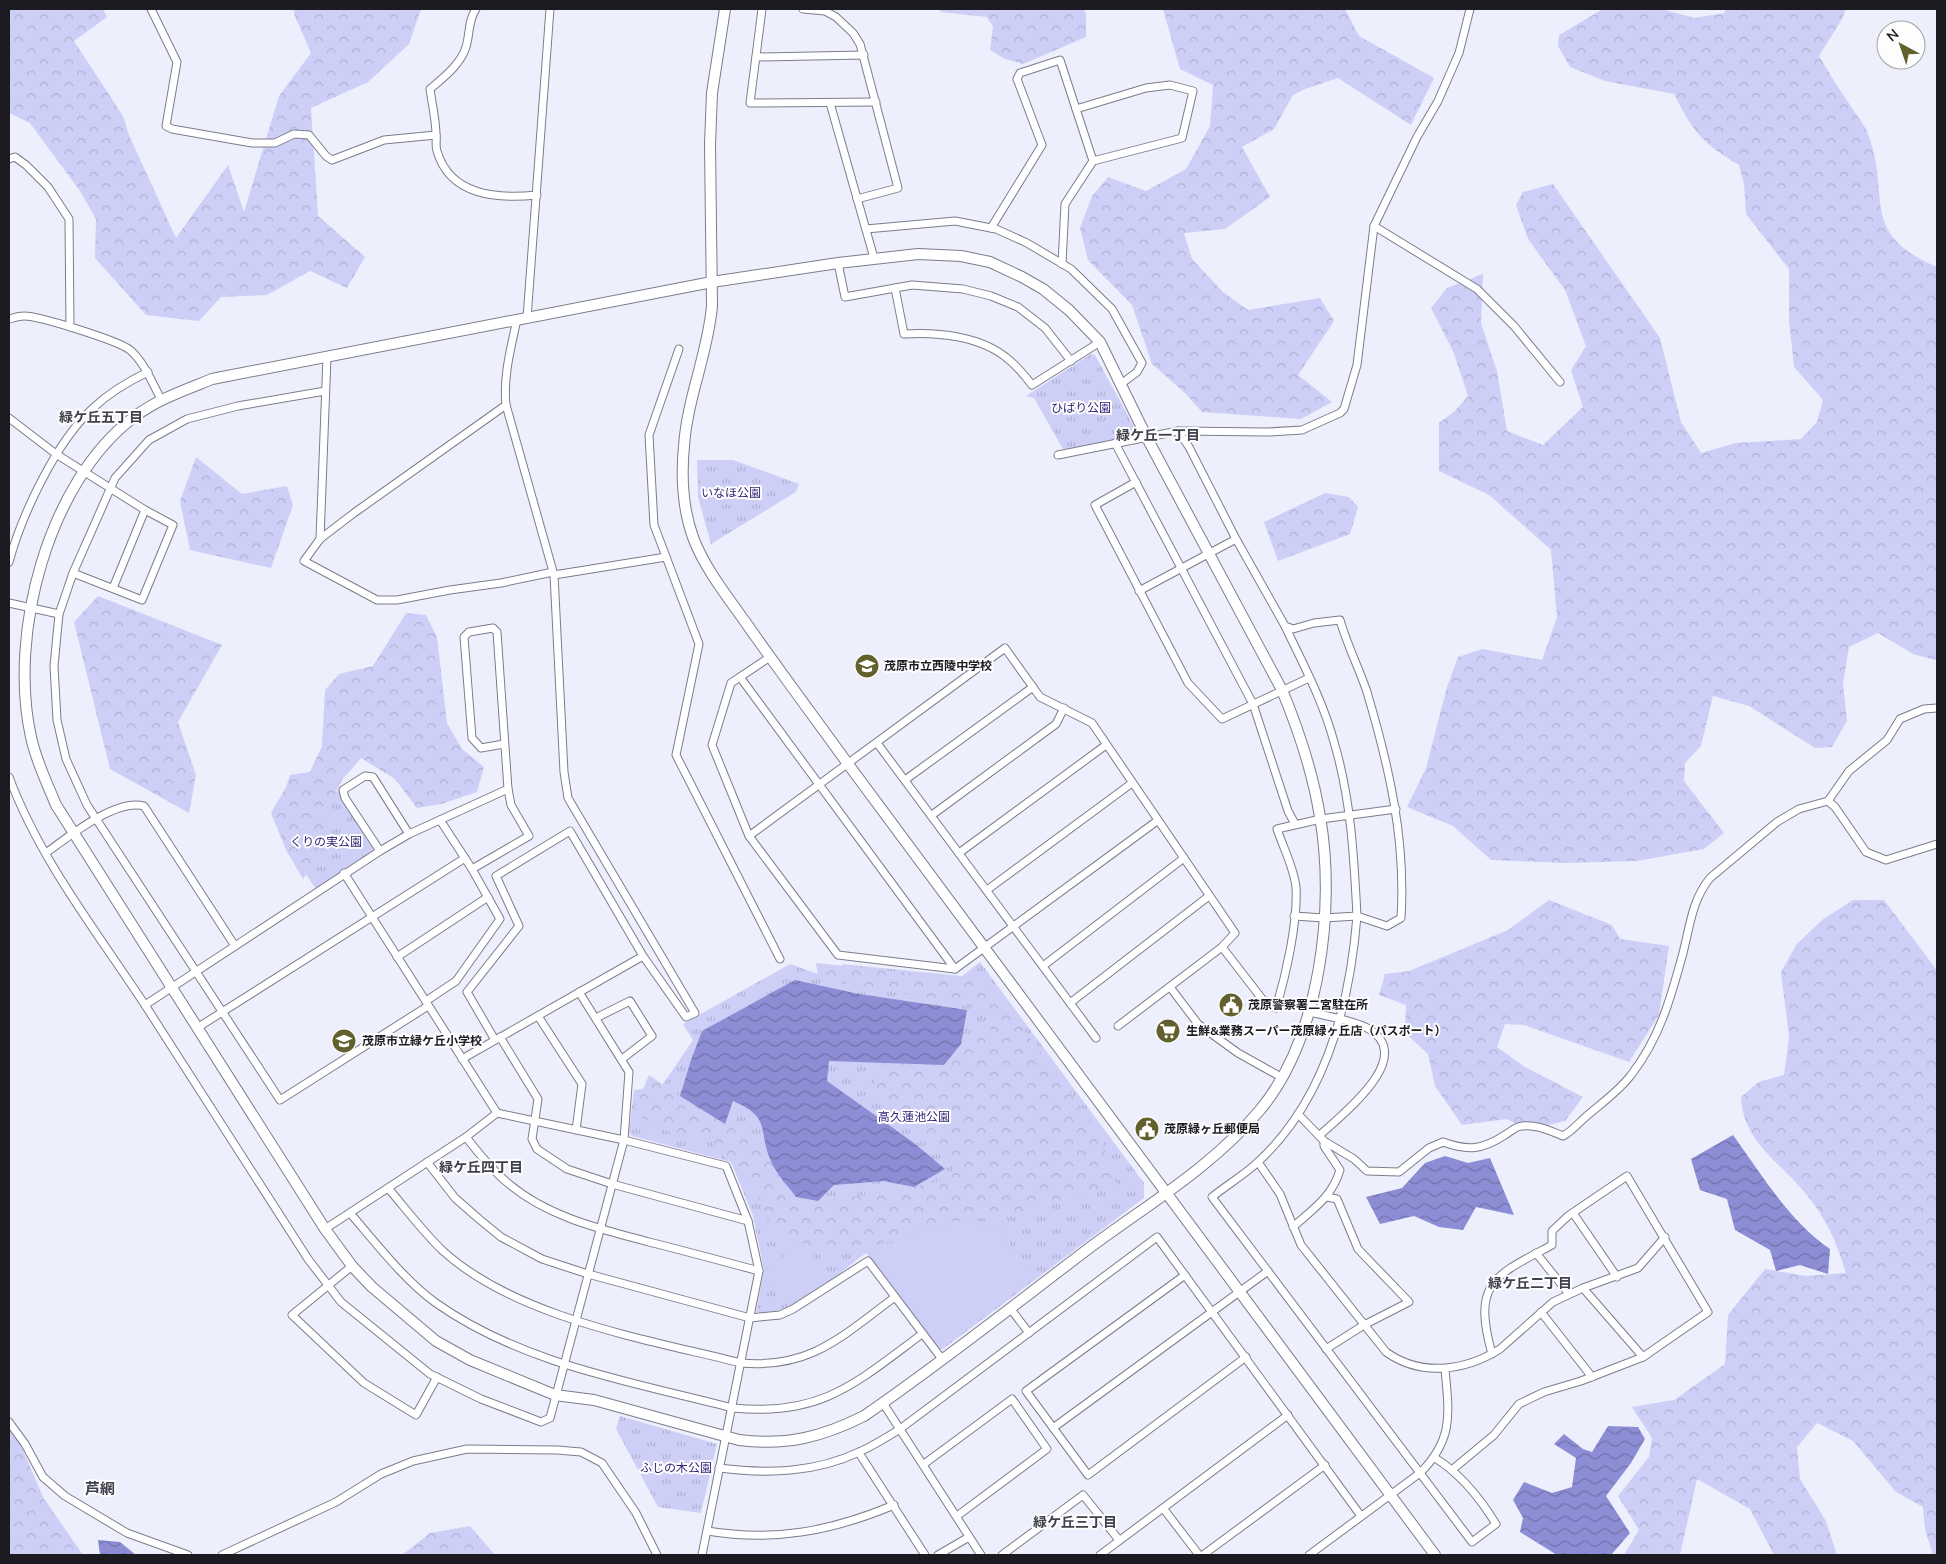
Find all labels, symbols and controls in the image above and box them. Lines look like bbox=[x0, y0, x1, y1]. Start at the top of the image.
north arrow bbox=[1876, 20, 1926, 70]
text: N bbox=[1883, 25, 1903, 46]
park label: ひばり公園 bbox=[1051, 400, 1111, 416]
district label: 緑ケ丘五丁目 bbox=[59, 408, 143, 427]
district label: 緑ケ丘一丁目 bbox=[1116, 426, 1200, 445]
park label: いなほ公園 bbox=[701, 485, 761, 501]
school or university icon: 茂原市立西陵中学校 bbox=[854, 653, 880, 679]
place label: 茂原市立西陵中学校 bbox=[884, 658, 992, 674]
park label: くりの実公園 bbox=[290, 834, 362, 850]
public building icon: 茂原警察署二宮駐在所 bbox=[1218, 992, 1244, 1018]
place label: 茂原警察署二宮駐在所 bbox=[1248, 997, 1368, 1013]
supermarket icon: 生鮮&業務スーパー茂原緑ヶ丘店（パスポート） bbox=[1155, 1018, 1181, 1044]
place label: 生鮮&業務スーパー茂原緑ヶ丘店（パスポート） bbox=[1186, 1023, 1447, 1039]
school or university icon: 茂原市立緑ケ丘小学校 bbox=[331, 1028, 357, 1054]
place label: 茂原市立緑ケ丘小学校 bbox=[362, 1033, 482, 1049]
park label: 高久蓮池公園 bbox=[878, 1109, 950, 1125]
public building icon: 茂原緑ヶ丘郵便局 bbox=[1134, 1116, 1160, 1142]
place label: 茂原緑ヶ丘郵便局 bbox=[1164, 1121, 1260, 1137]
district label: 緑ケ丘四丁目 bbox=[439, 1158, 523, 1177]
district label: 緑ケ丘二丁目 bbox=[1488, 1274, 1572, 1293]
park label: ふじの木公園 bbox=[640, 1460, 712, 1476]
district label: 芦網 bbox=[85, 1479, 115, 1499]
district label: 緑ケ丘三丁目 bbox=[1033, 1513, 1117, 1532]

